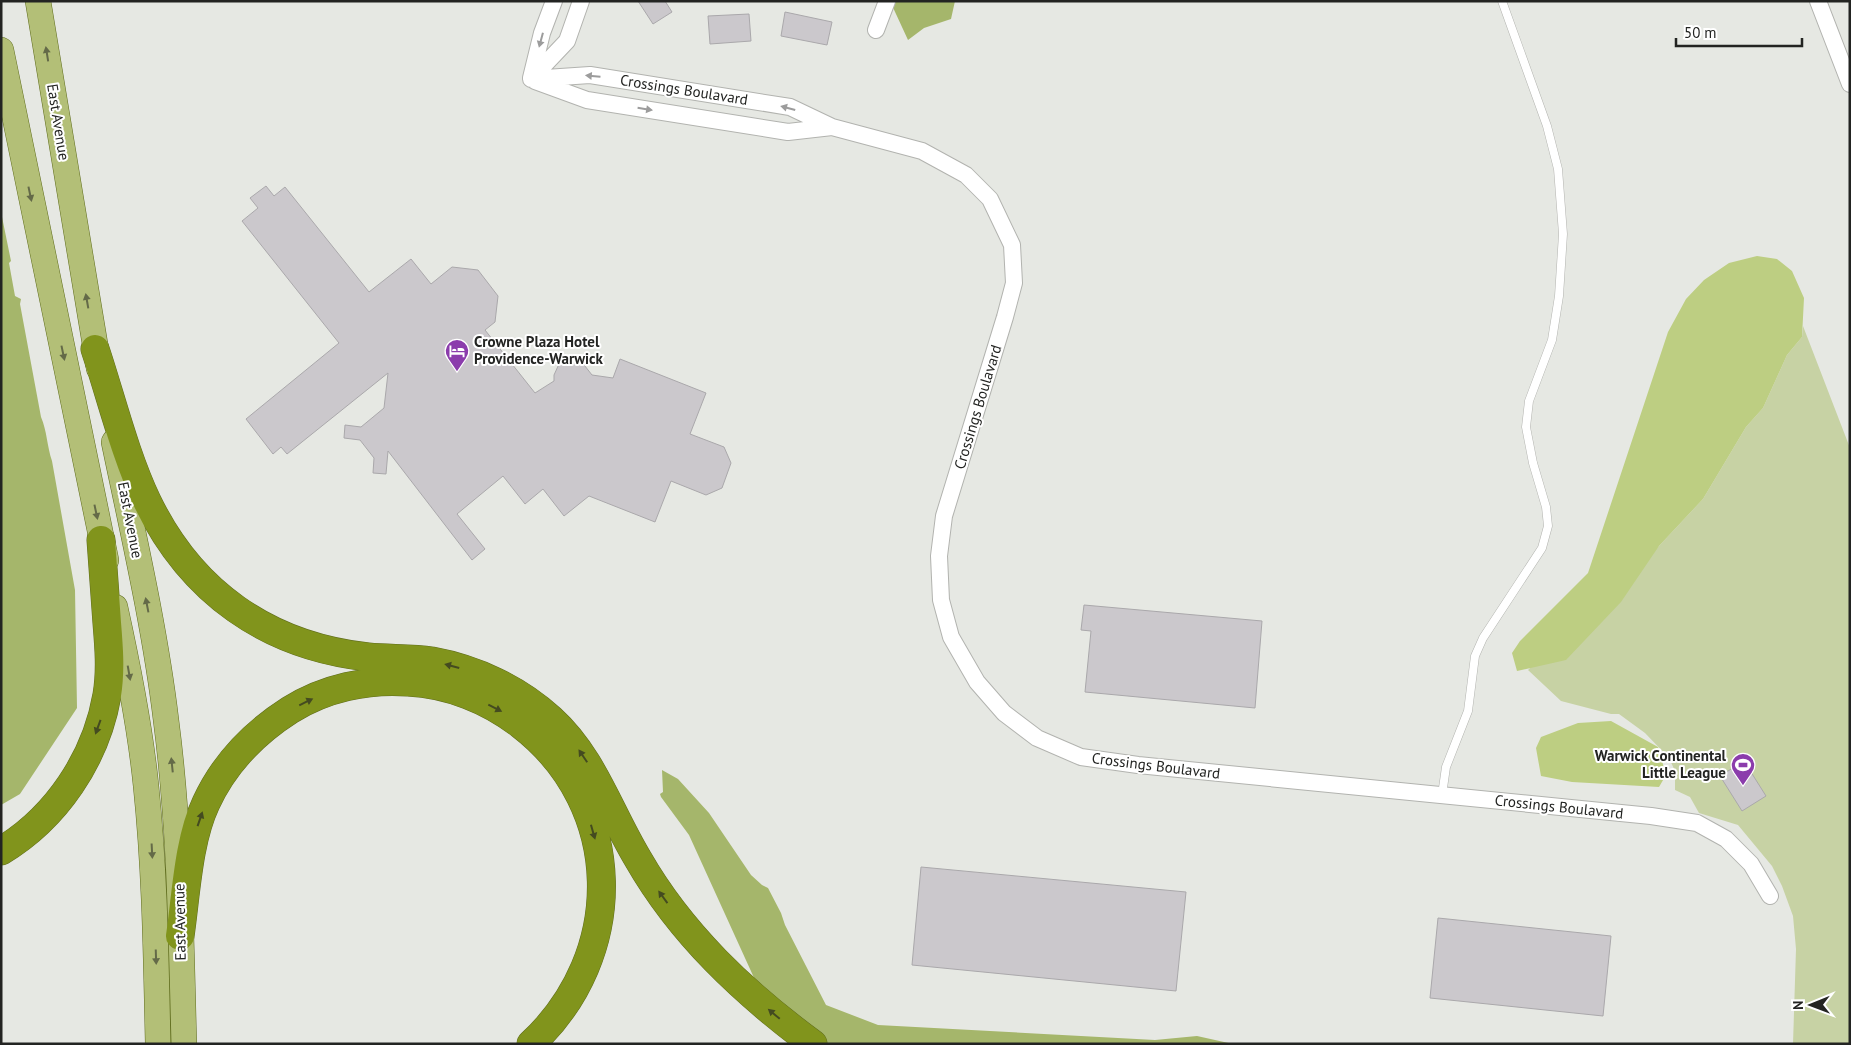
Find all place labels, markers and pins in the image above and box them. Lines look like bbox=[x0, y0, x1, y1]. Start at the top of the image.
place label: Crowne Plaza Hotel Providence-Warwick bbox=[474, 332, 604, 368]
hotel icon: Crowne Plaza Hotel Providence-Warwick bbox=[444, 338, 470, 372]
place label: Warwick Continental Little League bbox=[1595, 746, 1727, 782]
sports icon: Warwick Continental Little League bbox=[1730, 752, 1756, 786]

